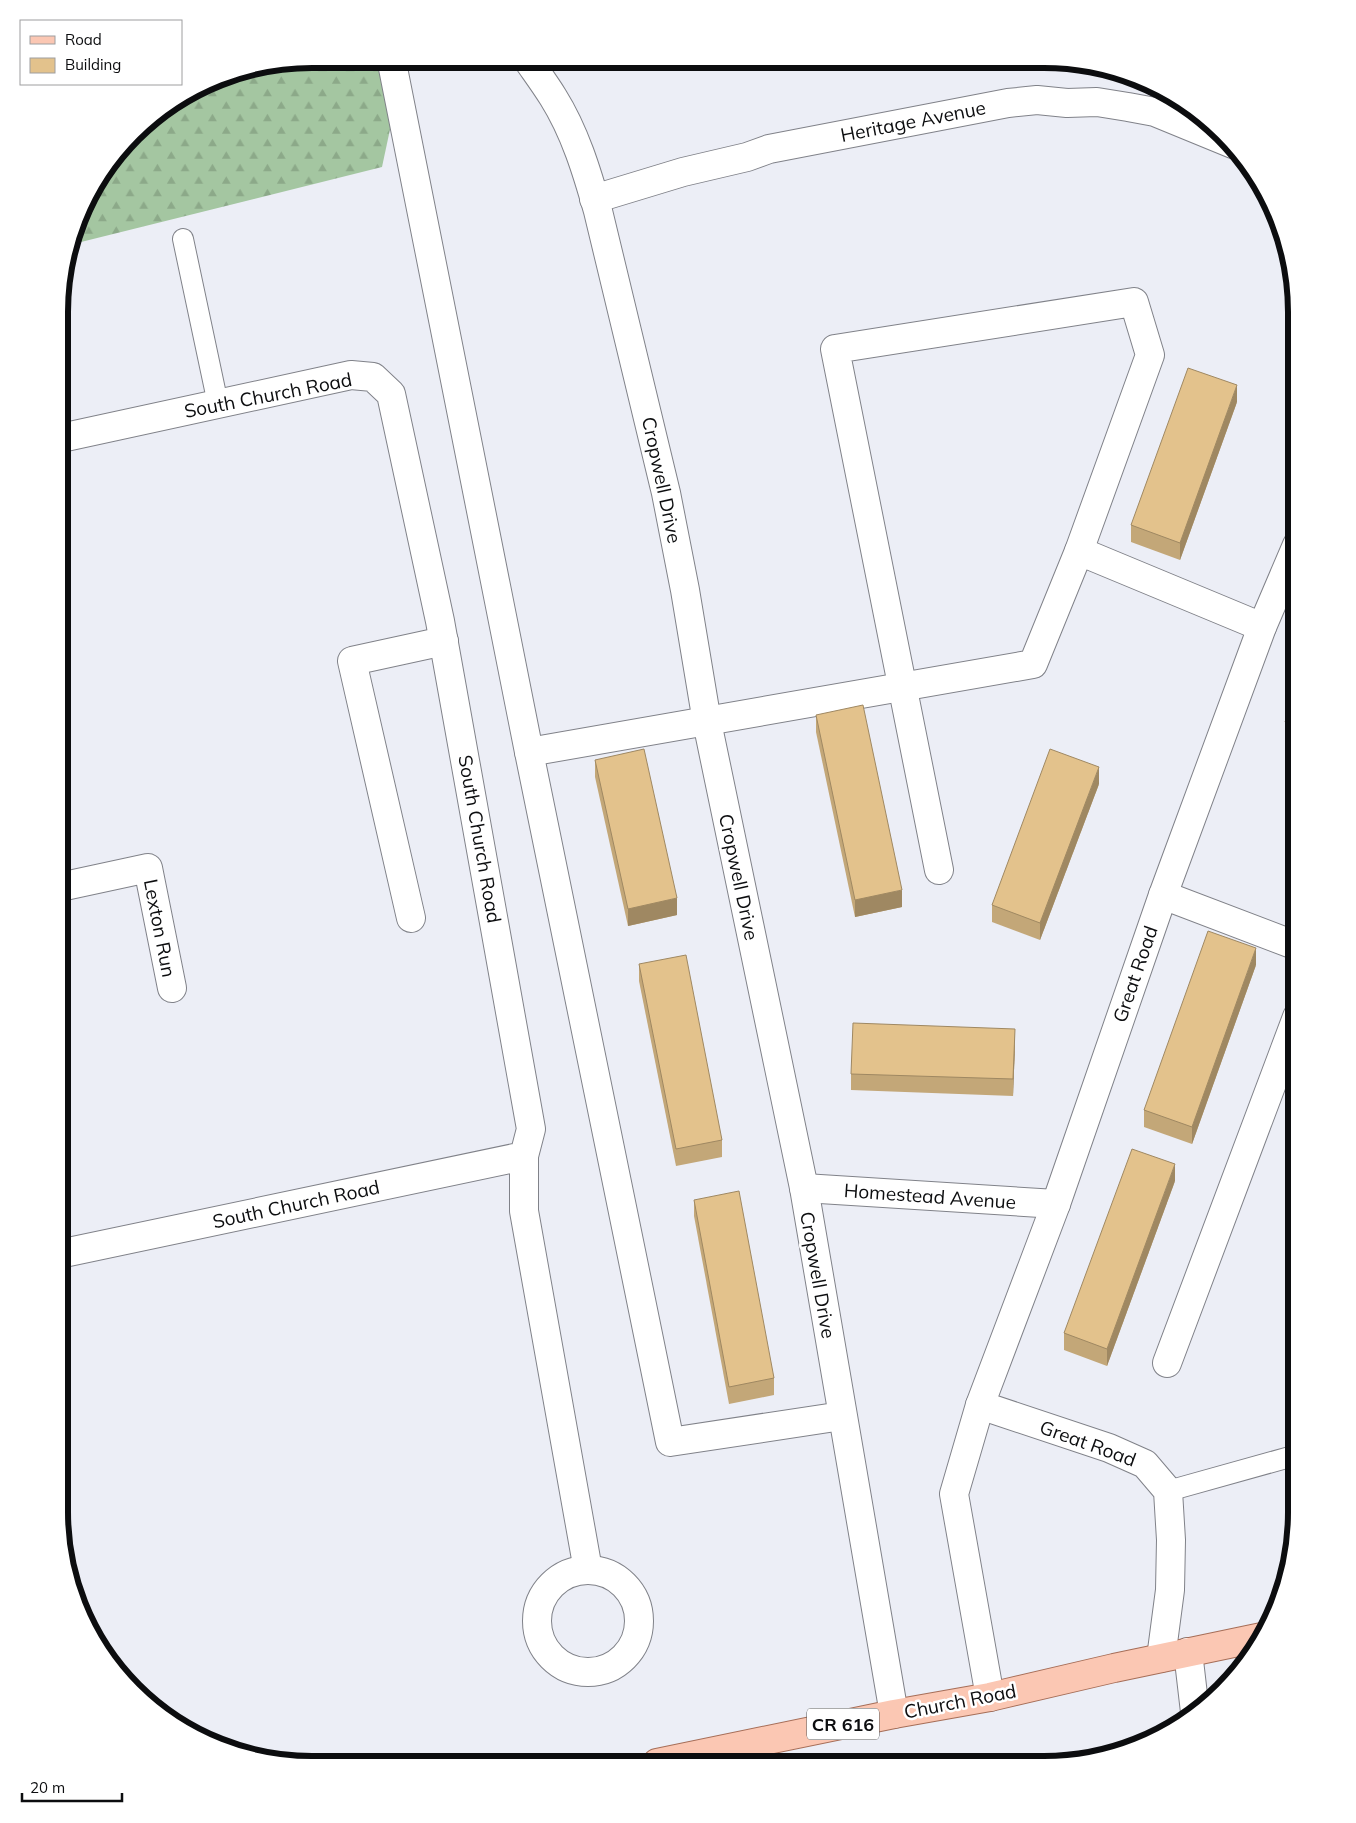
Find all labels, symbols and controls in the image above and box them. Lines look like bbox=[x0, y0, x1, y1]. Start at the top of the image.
legend bbox=[20, 20, 182, 85]
text: Road bbox=[65, 30, 102, 49]
text: Building bbox=[65, 55, 121, 74]
street label: Heritage Avenue bbox=[838, 95, 988, 147]
street label: South Church Road bbox=[182, 367, 354, 423]
street label: Cropwell Drive bbox=[637, 415, 687, 545]
street label: South Church Road bbox=[453, 753, 507, 925]
street label: Cropwell Drive bbox=[714, 812, 764, 942]
street label: Lexton Run bbox=[139, 877, 181, 979]
street label: Great Road bbox=[1107, 923, 1163, 1025]
street label: South Church Road bbox=[210, 1175, 382, 1233]
street label: Homestead Avenue bbox=[843, 1178, 1017, 1214]
street label: Cropwell Drive bbox=[795, 1210, 841, 1340]
street label: Great Road bbox=[1037, 1415, 1139, 1471]
street label: Church Road bbox=[902, 1678, 1018, 1724]
road number: CR 616 bbox=[807, 1708, 879, 1740]
scale bar bbox=[22, 1770, 122, 1802]
text: 20 m bbox=[30, 1778, 65, 1797]

